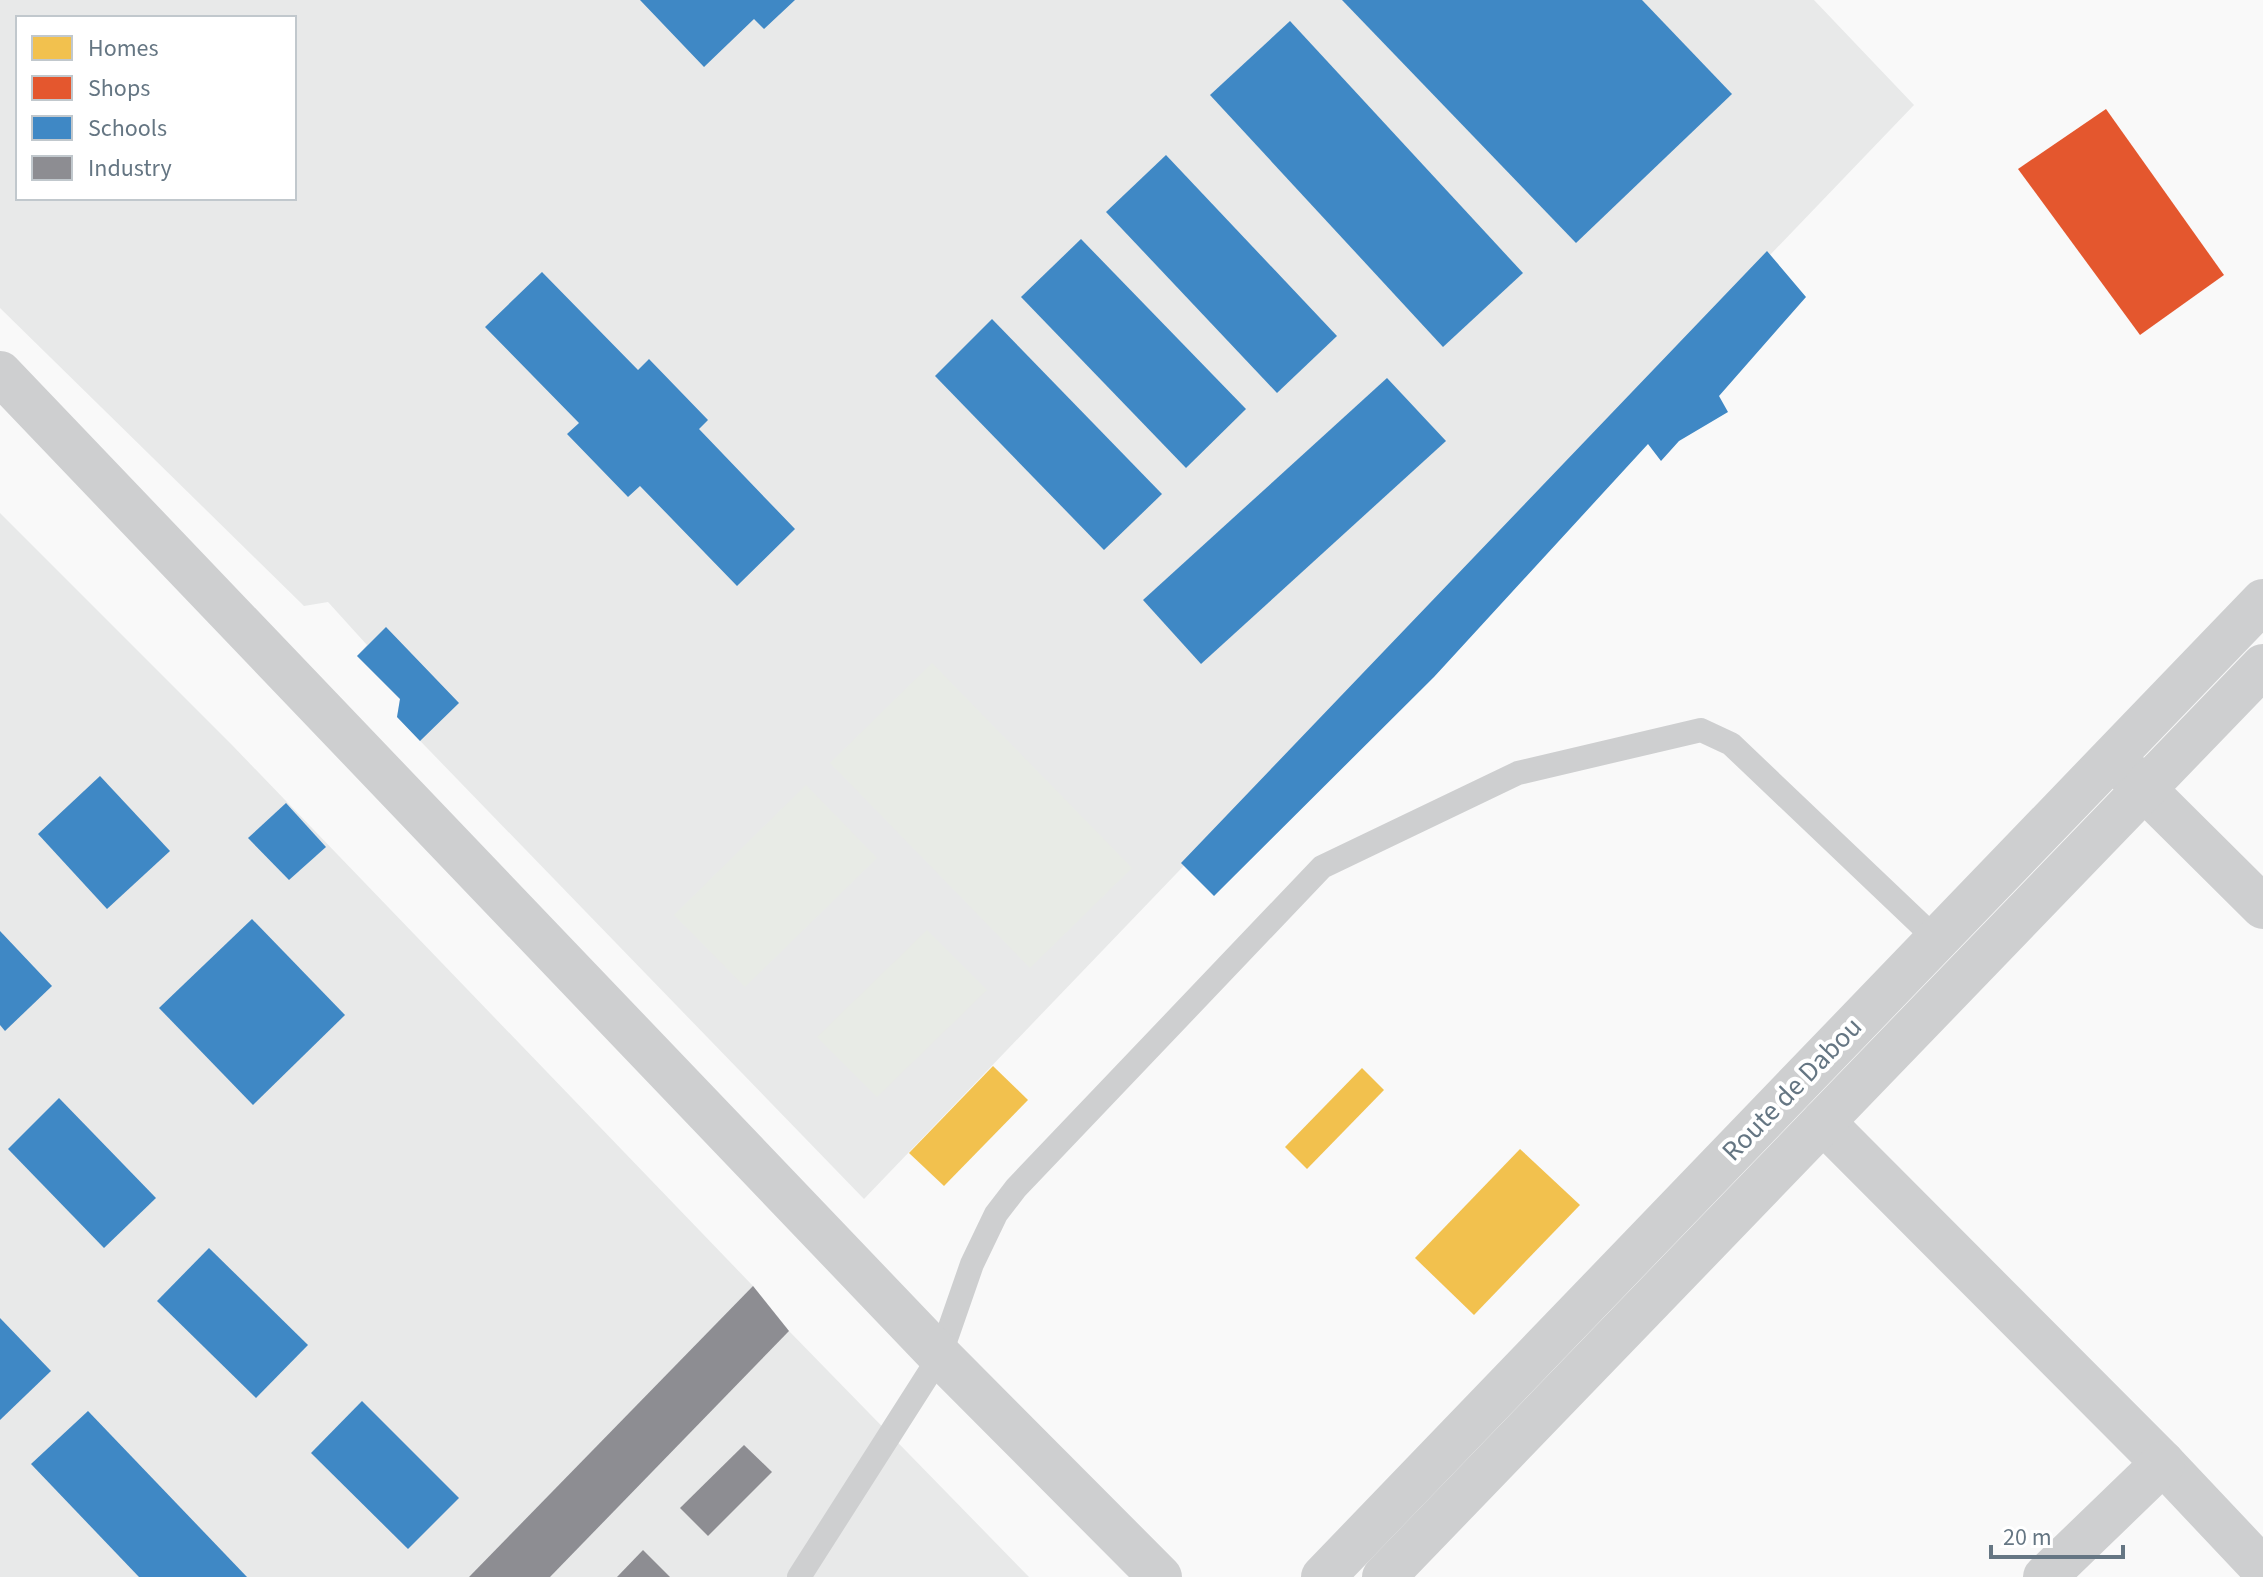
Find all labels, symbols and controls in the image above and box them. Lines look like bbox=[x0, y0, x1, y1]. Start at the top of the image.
legend bbox=[16, 16, 296, 200]
text: Homes bbox=[88, 31, 159, 66]
text: Shops bbox=[88, 71, 150, 106]
text: Schools bbox=[88, 111, 167, 146]
text: Industry bbox=[88, 151, 172, 186]
street label: Route de Dabou bbox=[1713, 1008, 1871, 1170]
scale bar bbox=[1991, 1509, 2123, 1559]
text: 20 m bbox=[2003, 1520, 2052, 1555]

